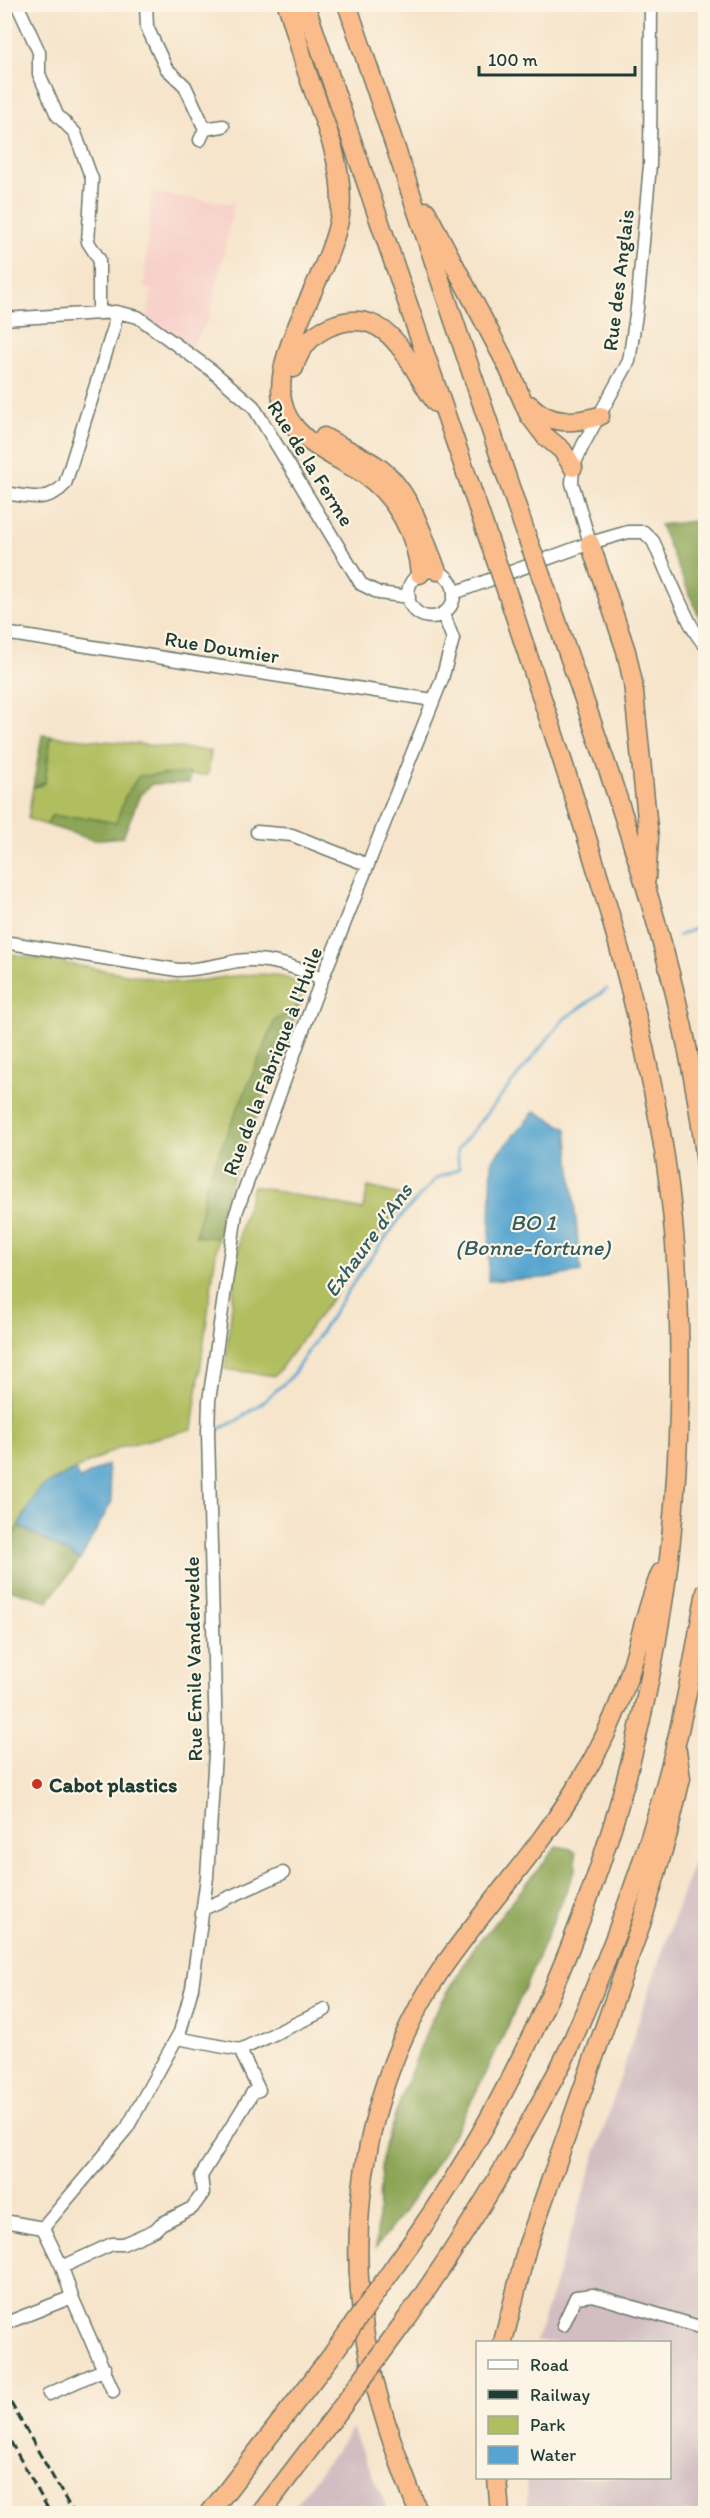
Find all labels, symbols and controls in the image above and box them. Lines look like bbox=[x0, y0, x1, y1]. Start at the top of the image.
scale bar bbox=[479, 39, 635, 77]
text: 100 m bbox=[488, 49, 538, 71]
street label: Rue des Anglais bbox=[597, 208, 639, 352]
street label: Rue de la Ferme bbox=[262, 395, 360, 531]
street label: Rue Doumier bbox=[163, 626, 281, 668]
street label: Rue de la Fabrique à l'Huile bbox=[217, 943, 327, 1179]
water label: Exhaure d'Ans bbox=[318, 1177, 419, 1302]
water label: BO 1 (Bonne-fortune) bbox=[456, 1209, 611, 1261]
street label: Rue Emile Vandervelde bbox=[179, 1556, 207, 1762]
place label: Cabot plastics bbox=[49, 1772, 177, 1798]
marker: Cabot plastics bbox=[30, 1777, 44, 1791]
legend bbox=[476, 2341, 671, 2479]
text: Road bbox=[530, 2354, 569, 2376]
text: Railway bbox=[530, 2384, 591, 2406]
text: Park bbox=[530, 2414, 565, 2436]
text: Water bbox=[530, 2444, 576, 2466]

